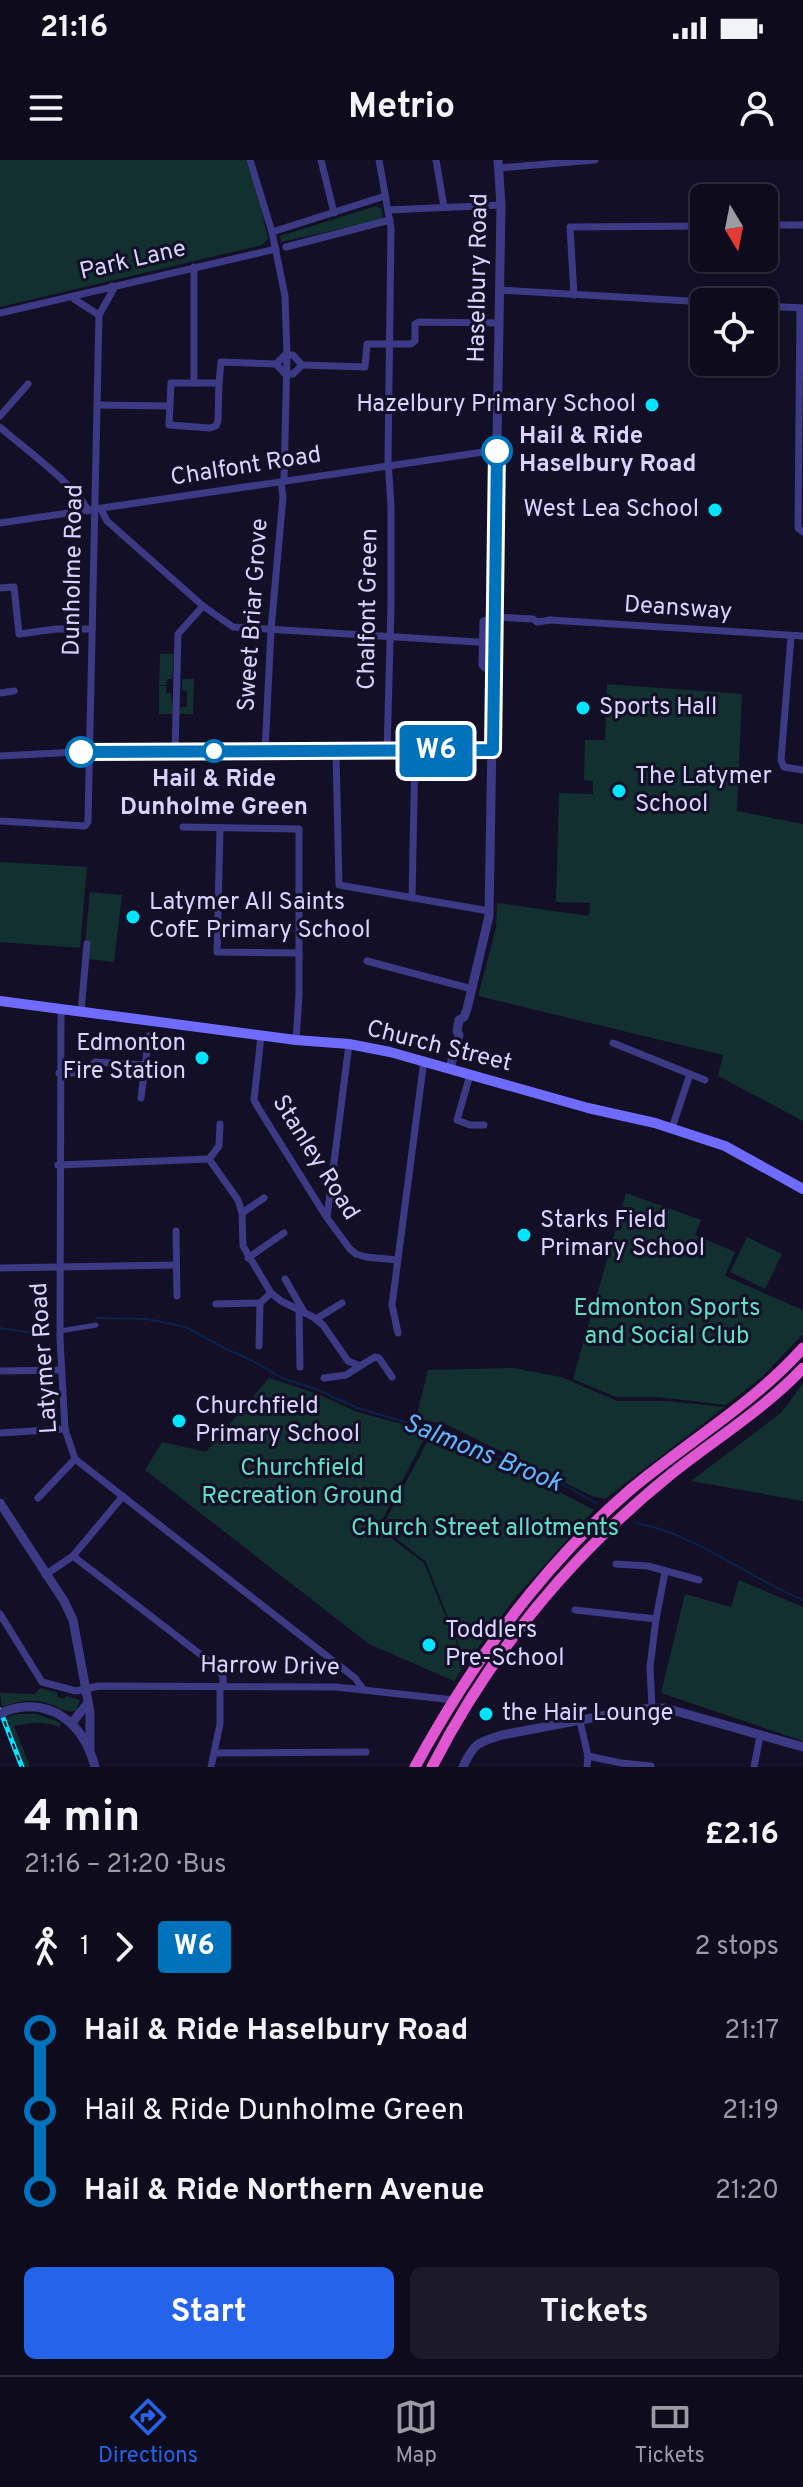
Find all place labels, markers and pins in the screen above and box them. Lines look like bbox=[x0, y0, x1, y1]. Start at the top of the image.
place label: Hazelbury Primary School bbox=[356, 390, 636, 420]
marker: Hazelbury Primary School bbox=[643, 396, 661, 414]
place label: Hail & Ride Haselbury Road bbox=[519, 422, 696, 480]
marker: Hail & Ride Haselbury Road bbox=[482, 436, 512, 466]
place label: West Lea School bbox=[523, 495, 699, 525]
marker: West Lea School bbox=[706, 501, 724, 519]
place label: Sports Hall bbox=[599, 693, 717, 723]
marker: Sports Hall bbox=[574, 699, 592, 717]
unlabelled marker bbox=[66, 737, 96, 767]
marker: Hail & Ride Dunholme Green bbox=[203, 740, 225, 762]
place label: The Latymer School bbox=[635, 762, 772, 820]
place label: Hail & Ride Dunholme Green bbox=[120, 765, 308, 823]
marker: The Latymer School bbox=[610, 782, 628, 800]
place label: Latymer All Saints CofE Primary School bbox=[149, 888, 371, 946]
marker: Latymer All Saints CofE Primary School bbox=[124, 908, 142, 926]
place label: Edmonton Fire Station bbox=[62, 1029, 186, 1087]
marker: Edmonton Fire Station bbox=[193, 1049, 211, 1067]
place label: Starks Field Primary School bbox=[540, 1206, 705, 1264]
marker: Starks Field Primary School bbox=[515, 1226, 533, 1244]
place label: Churchfield Primary School bbox=[195, 1392, 360, 1450]
marker: Churchfield Primary School bbox=[170, 1412, 188, 1430]
place label: Toddlers Pre-School bbox=[445, 1616, 565, 1674]
marker: Toddlers Pre-School bbox=[420, 1636, 438, 1654]
place label: the Hair Lounge bbox=[502, 1699, 673, 1729]
marker: the Hair Lounge bbox=[477, 1705, 495, 1723]

